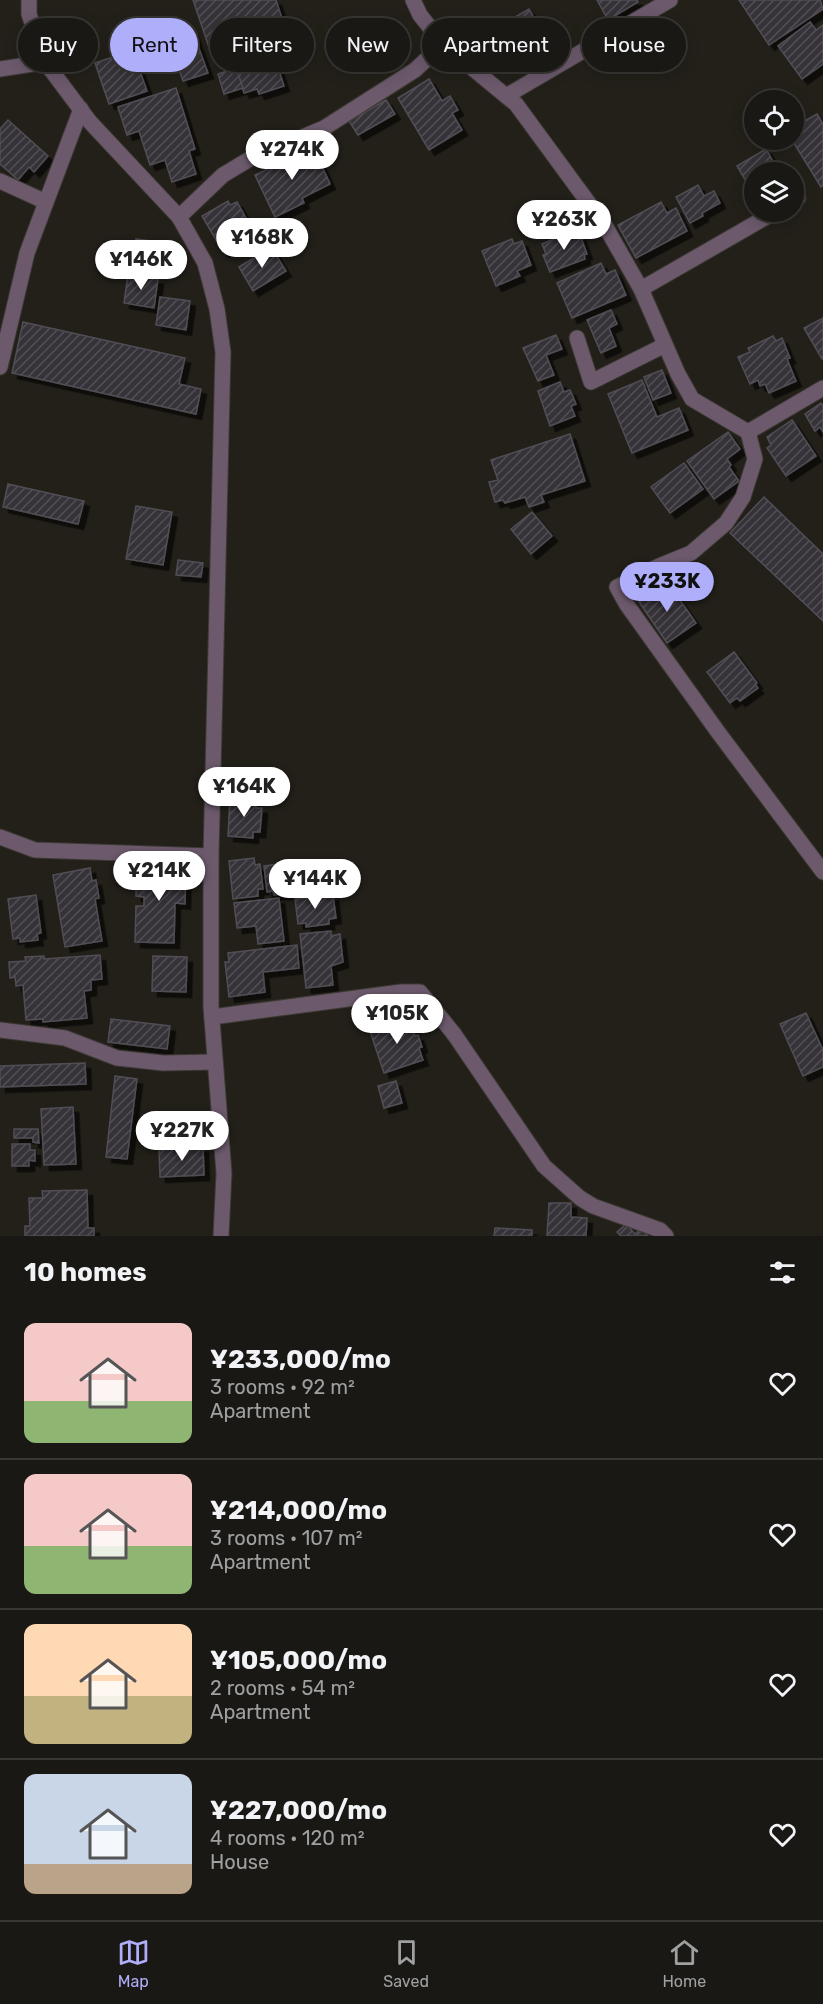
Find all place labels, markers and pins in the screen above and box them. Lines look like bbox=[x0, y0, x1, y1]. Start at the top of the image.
pin: ¥274K bbox=[250, 130, 334, 181]
pin: ¥263K bbox=[522, 200, 606, 251]
pin: ¥168K bbox=[220, 218, 304, 269]
pin: ¥146K bbox=[99, 240, 183, 291]
pin: ¥233K bbox=[625, 562, 709, 613]
pin: ¥164K bbox=[202, 767, 286, 818]
pin: ¥214K bbox=[117, 851, 201, 902]
pin: ¥144K bbox=[273, 859, 357, 910]
pin: ¥105K bbox=[355, 994, 439, 1045]
pin: ¥227K bbox=[140, 1111, 224, 1162]

